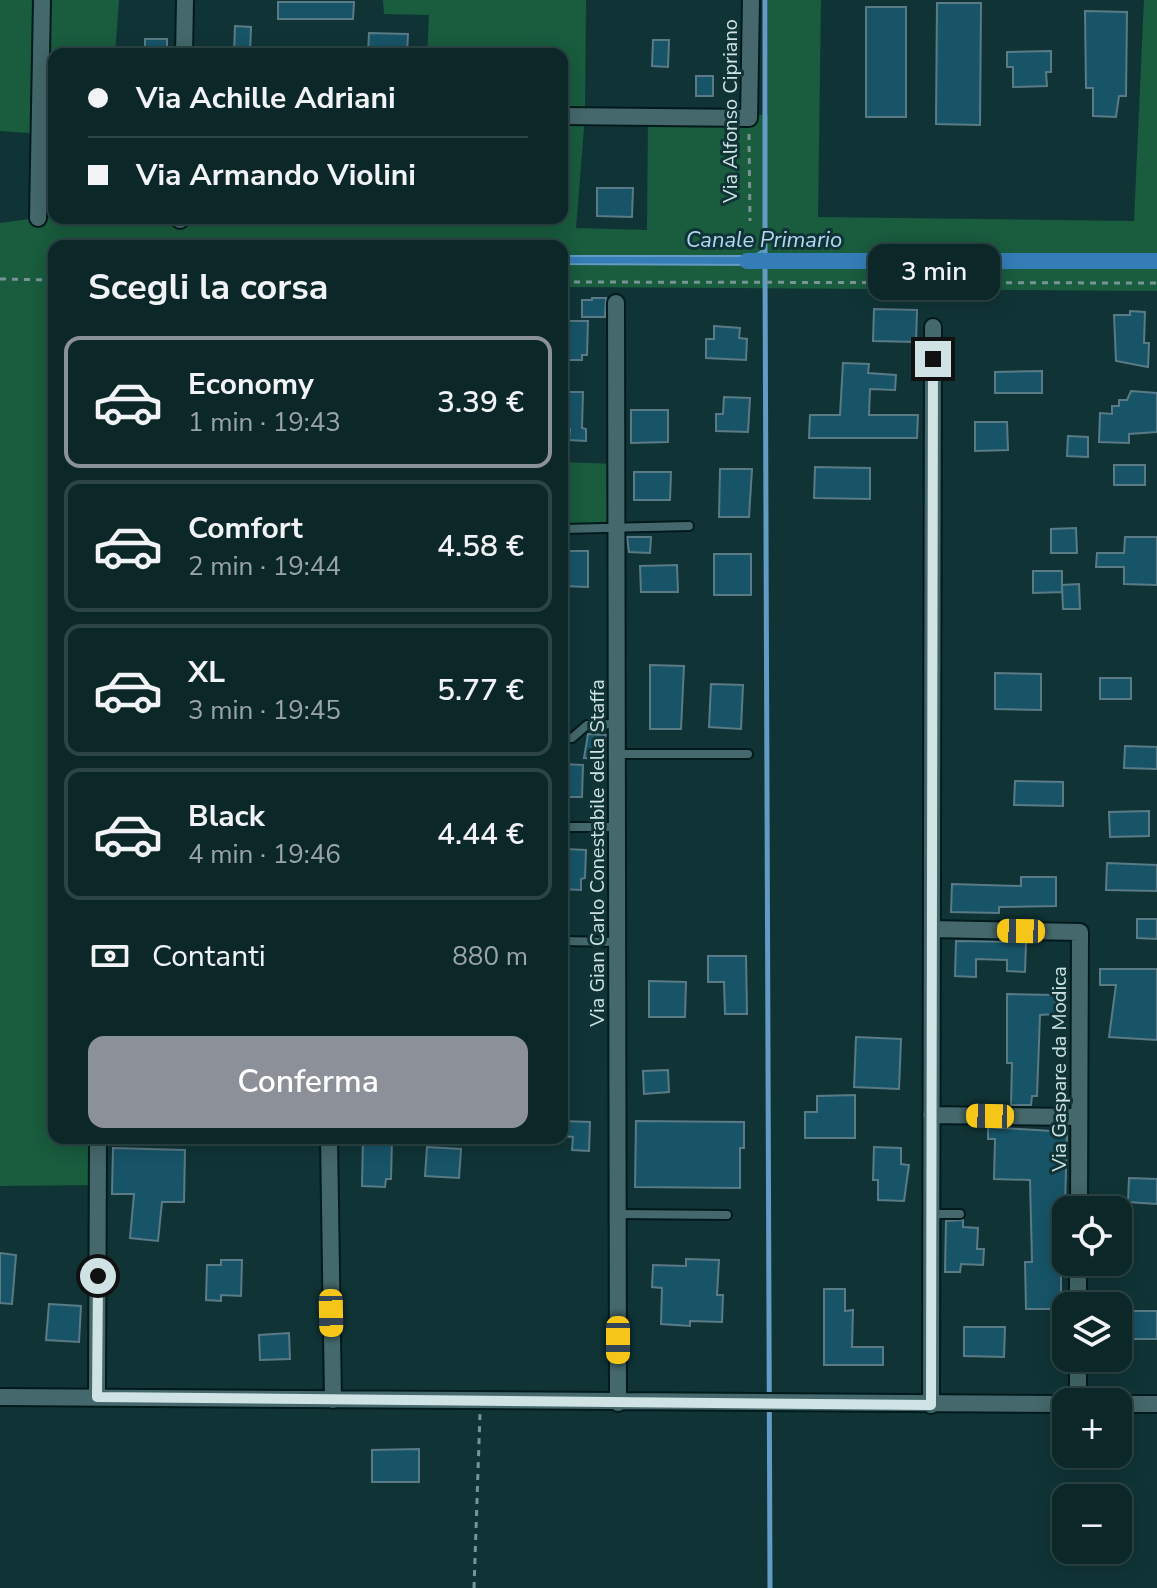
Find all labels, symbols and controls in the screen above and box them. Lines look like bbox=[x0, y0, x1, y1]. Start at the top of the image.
street label: Via Alfonso Cipriano bbox=[717, 19, 744, 204]
text: Via Achille Adriani bbox=[136, 78, 396, 119]
text: Via Armando Violini bbox=[136, 155, 416, 196]
water label: Canale Primario bbox=[686, 225, 842, 255]
callout: 3 min bbox=[867, 243, 999, 299]
text: 3 min bbox=[901, 254, 967, 289]
text: Scegli la corsa bbox=[88, 263, 328, 312]
route end bbox=[915, 341, 951, 377]
text: Economy bbox=[188, 364, 314, 405]
icon: car bbox=[92, 366, 164, 438]
text: 3.39 € bbox=[437, 382, 524, 423]
text: 1 min · 19:43 bbox=[188, 405, 341, 440]
text: Comfort bbox=[188, 508, 303, 549]
icon: car bbox=[92, 510, 164, 582]
text: 4.58 € bbox=[437, 526, 524, 567]
text: 2 min · 19:44 bbox=[188, 549, 341, 584]
text: XL bbox=[188, 652, 225, 693]
icon: car bbox=[92, 654, 164, 726]
text: 5.77 € bbox=[437, 670, 524, 711]
street label: Via Gian Carlo Conestabile della Staffa bbox=[584, 679, 611, 1028]
text: 3 min · 19:45 bbox=[188, 693, 341, 728]
text: Black bbox=[188, 796, 265, 837]
icon: car bbox=[92, 798, 164, 870]
text: 4.44 € bbox=[437, 814, 524, 855]
text: 4 min · 19:46 bbox=[188, 837, 341, 872]
car bbox=[997, 919, 1045, 943]
icon: cash bbox=[88, 934, 132, 978]
text: Contanti bbox=[152, 936, 266, 977]
text: 880 m bbox=[452, 939, 528, 974]
street label: Via Gaspare da Modica bbox=[1046, 966, 1073, 1173]
button: Conferma bbox=[88, 1036, 528, 1128]
car bbox=[966, 1104, 1014, 1128]
map controls bbox=[1052, 1196, 1132, 1564]
button: locate bbox=[1052, 1196, 1132, 1276]
route start bbox=[80, 1258, 116, 1294]
car bbox=[319, 1289, 343, 1337]
button: layers bbox=[1052, 1292, 1132, 1372]
car bbox=[606, 1316, 630, 1364]
button: + bbox=[1052, 1388, 1132, 1468]
button: − bbox=[1052, 1484, 1132, 1564]

